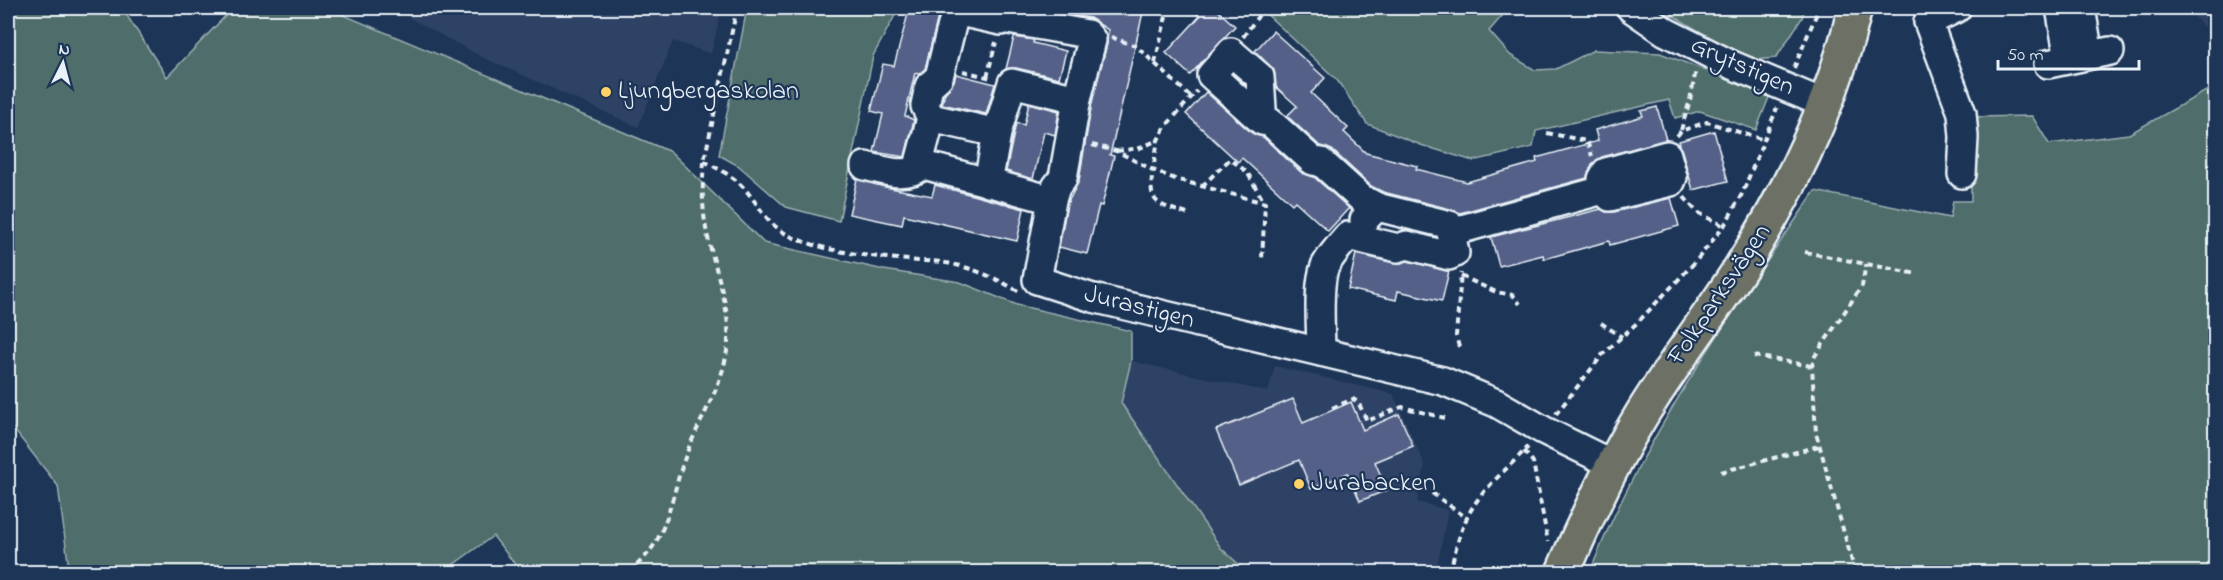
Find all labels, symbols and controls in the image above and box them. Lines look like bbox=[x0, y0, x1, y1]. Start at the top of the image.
street label: Grytstigen bbox=[1684, 27, 1800, 107]
north arrow bbox=[33, 33, 93, 93]
scale bar bbox=[1998, 33, 2139, 71]
text: N bbox=[58, 38, 71, 63]
text: 50 m bbox=[2007, 43, 2044, 69]
place label: Ljungbergaskolan bbox=[618, 73, 799, 111]
marker: Ljungbergaskolan bbox=[599, 85, 613, 99]
street label: Folkparksvägen bbox=[1658, 217, 1781, 374]
street label: Jurastigen bbox=[1080, 276, 1198, 340]
place label: Jurabacken bbox=[1311, 465, 1436, 503]
marker: Jurabacken bbox=[1292, 477, 1306, 491]

